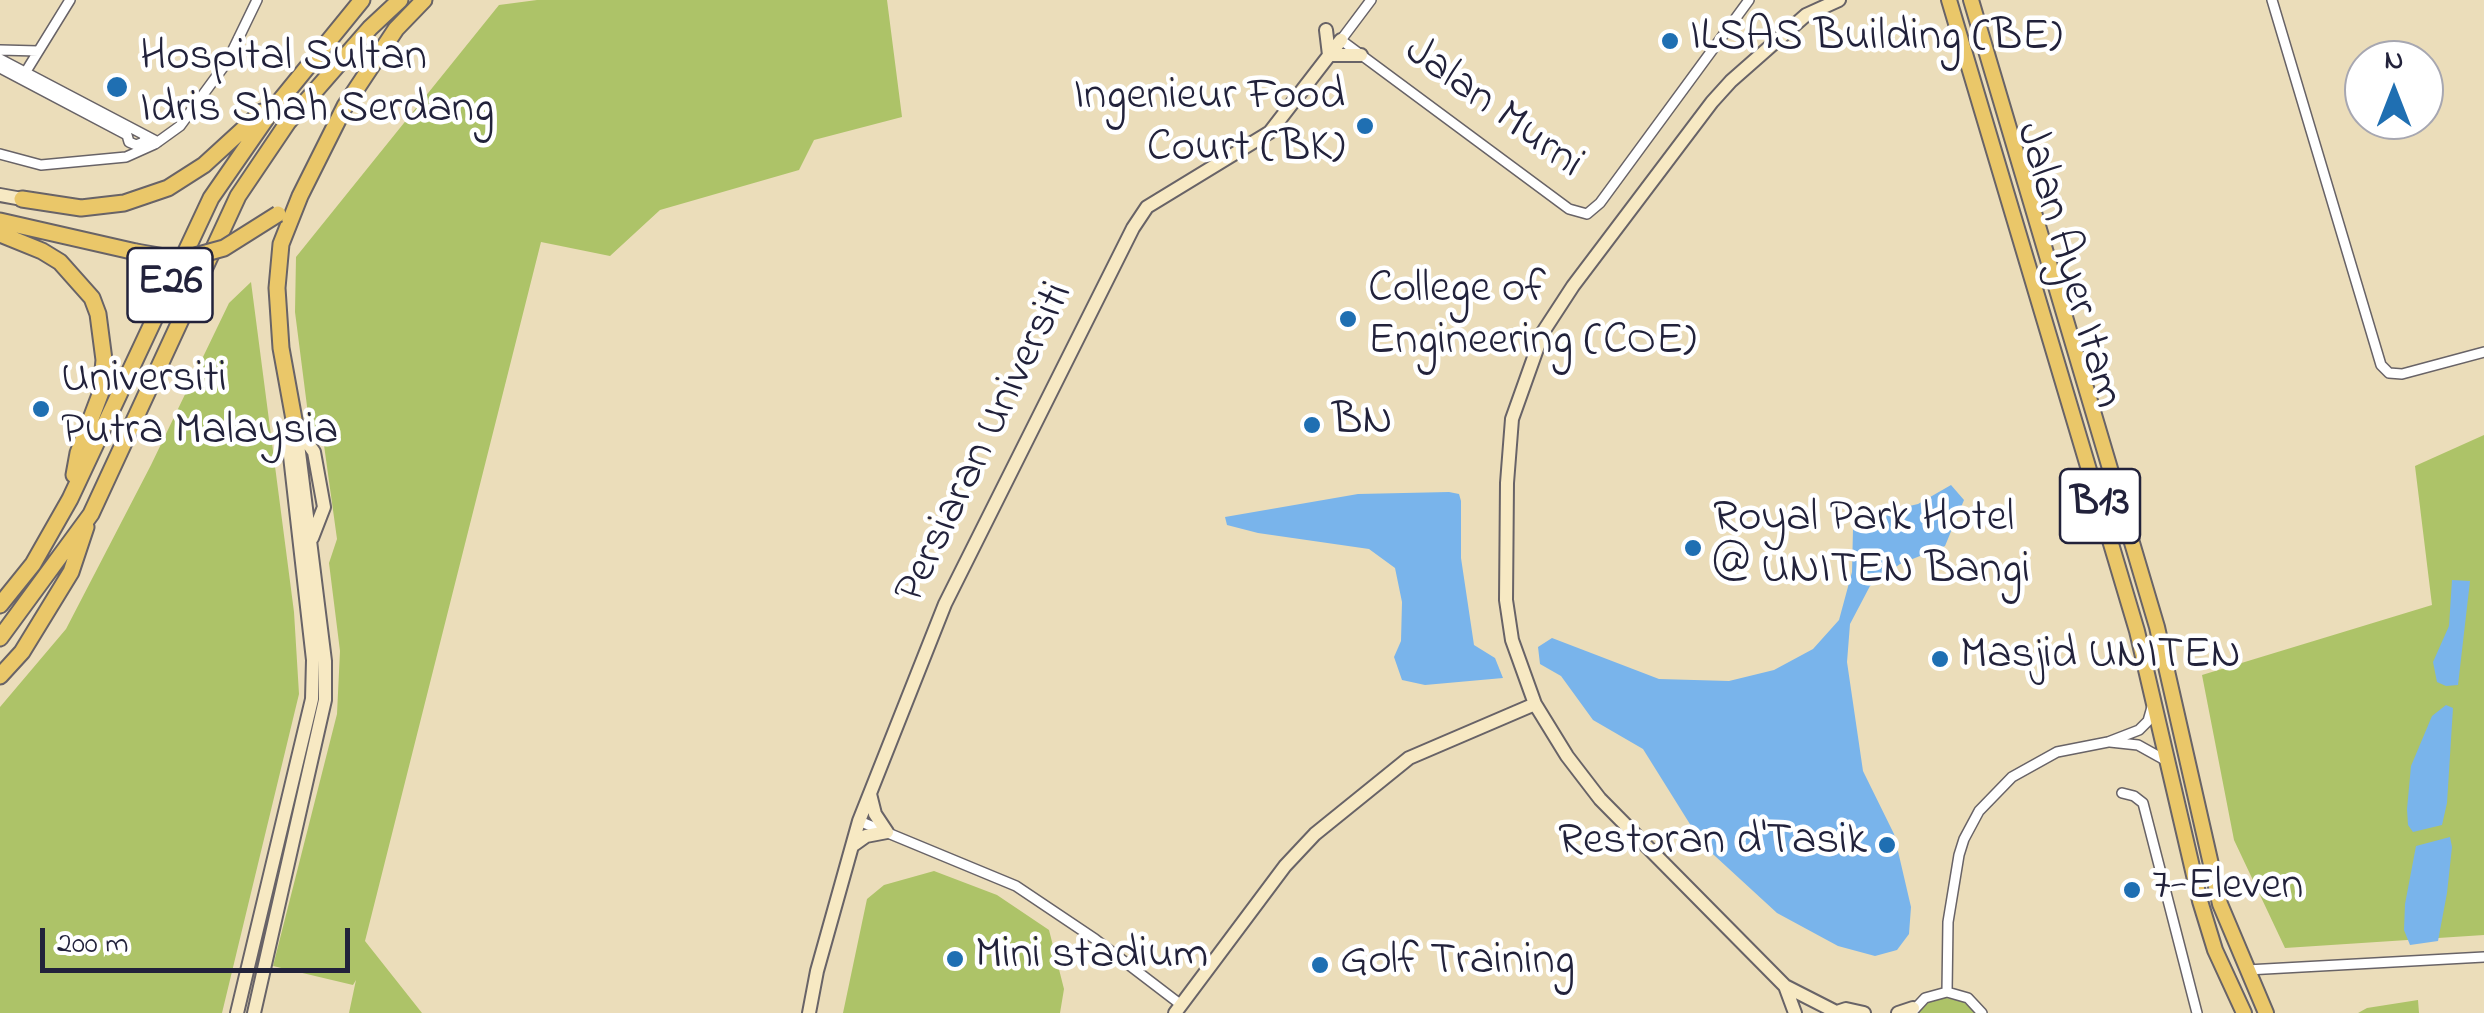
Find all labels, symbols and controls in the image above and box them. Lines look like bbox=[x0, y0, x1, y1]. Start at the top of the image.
place label: ILSAS Building (BE) bbox=[1690, 14, 2062, 68]
street label: Jalan Murni bbox=[1392, 27, 1592, 193]
marker: ILSAS Building (BE) bbox=[1659, 30, 1681, 52]
place label: Hospital Sultan Idris Shah Serdang bbox=[140, 34, 494, 140]
north arrow bbox=[2344, 40, 2444, 140]
text: N bbox=[2385, 41, 2403, 82]
place label: Ingenieur Food Court (BK) bbox=[1073, 73, 1345, 179]
marker: Hospital Sultan Idris Shah Serdang bbox=[104, 74, 130, 100]
marker: Ingenieur Food Court (BK) bbox=[1354, 115, 1376, 137]
street label: Jalan Ayer Itam bbox=[1999, 117, 2133, 415]
road number: E26 bbox=[128, 248, 212, 322]
place label: College of Engineering (COE) bbox=[1368, 266, 1696, 372]
street label: Persiaran Universiti bbox=[886, 275, 1088, 613]
marker: College of Engineering (COE) bbox=[1337, 308, 1359, 330]
place label: Universiti Putra Malaysia bbox=[61, 356, 338, 462]
marker: Universiti Putra Malaysia bbox=[30, 398, 52, 420]
place label: BN bbox=[1332, 398, 1393, 452]
marker: BN bbox=[1301, 414, 1323, 436]
road number: B13 bbox=[2060, 469, 2140, 543]
place label: Royal Park Hotel @ UNITEN Bangi bbox=[1713, 495, 2030, 601]
marker: Royal Park Hotel @ UNITEN Bangi bbox=[1682, 537, 1704, 559]
place label: Masjid UNITEN bbox=[1960, 632, 2241, 686]
marker: Masjid UNITEN bbox=[1929, 648, 1951, 670]
place label: Restoran d'Tasik bbox=[1558, 818, 1867, 872]
marker: Restoran d'Tasik bbox=[1876, 834, 1898, 856]
place label: 7-Eleven bbox=[2152, 863, 2303, 917]
marker: 7-Eleven bbox=[2121, 879, 2143, 901]
scale bar bbox=[45, 908, 355, 970]
text: 200 m bbox=[57, 923, 129, 967]
place label: Mini stadium bbox=[975, 932, 1208, 986]
place label: Golf Training bbox=[1340, 938, 1575, 992]
marker: Mini stadium bbox=[944, 948, 966, 970]
marker: Golf Training bbox=[1309, 954, 1331, 976]

